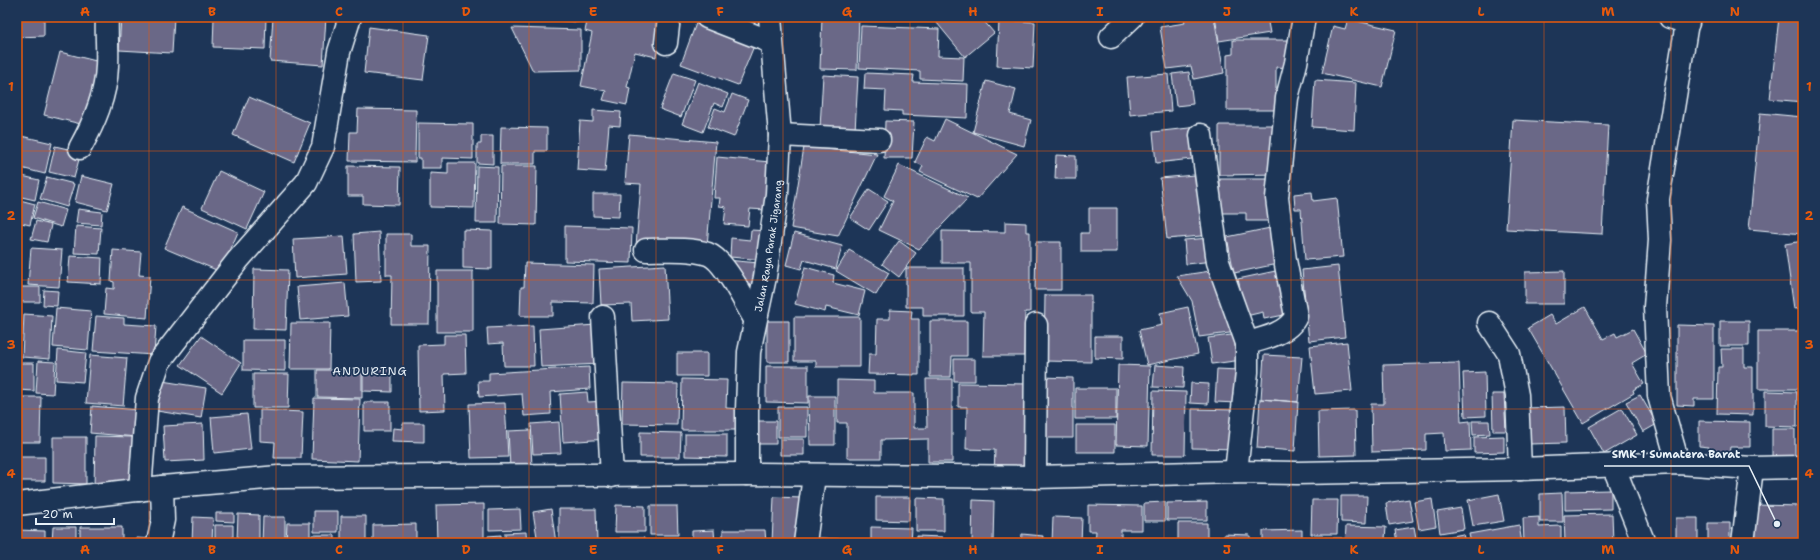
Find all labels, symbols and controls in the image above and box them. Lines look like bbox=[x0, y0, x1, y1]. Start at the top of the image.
text: A bbox=[80, 3, 90, 20]
text: B bbox=[208, 3, 216, 20]
text: C bbox=[335, 3, 343, 20]
text: D bbox=[461, 3, 471, 20]
text: E bbox=[589, 3, 598, 20]
text: F bbox=[716, 3, 724, 20]
text: G bbox=[842, 3, 853, 20]
text: H bbox=[968, 3, 978, 20]
text: I bbox=[1096, 3, 1104, 20]
text: J bbox=[1223, 3, 1231, 20]
text: K bbox=[1350, 3, 1359, 20]
text: L bbox=[1477, 3, 1485, 20]
text: M bbox=[1601, 3, 1615, 20]
text: N bbox=[1730, 3, 1740, 20]
text: 1 bbox=[8, 78, 14, 95]
text: 1 bbox=[1806, 78, 1812, 95]
street label: Jalan Raya Parak Jigarang bbox=[751, 180, 784, 313]
text: 2 bbox=[6, 207, 16, 224]
text: 2 bbox=[1804, 207, 1814, 224]
text: 3 bbox=[6, 336, 16, 353]
text: 3 bbox=[1804, 336, 1814, 353]
district label: ANDURING bbox=[332, 363, 408, 379]
callout: SMK 1 Sumatera Barat bbox=[1604, 443, 1749, 466]
text: SMK 1 Sumatera Barat bbox=[1612, 447, 1741, 462]
text: 4 bbox=[6, 465, 16, 482]
text: 4 bbox=[1804, 465, 1814, 482]
scale bar bbox=[36, 500, 114, 526]
text: 20 m bbox=[42, 506, 73, 522]
text: A bbox=[80, 541, 90, 558]
text: B bbox=[208, 541, 216, 558]
text: C bbox=[335, 541, 343, 558]
text: D bbox=[461, 541, 471, 558]
text: E bbox=[589, 541, 598, 558]
text: F bbox=[716, 541, 724, 558]
text: G bbox=[842, 541, 853, 558]
text: H bbox=[968, 541, 978, 558]
text: I bbox=[1096, 541, 1104, 558]
text: J bbox=[1223, 541, 1231, 558]
text: K bbox=[1350, 541, 1359, 558]
text: L bbox=[1477, 541, 1485, 558]
text: M bbox=[1601, 541, 1615, 558]
text: N bbox=[1730, 541, 1740, 558]

